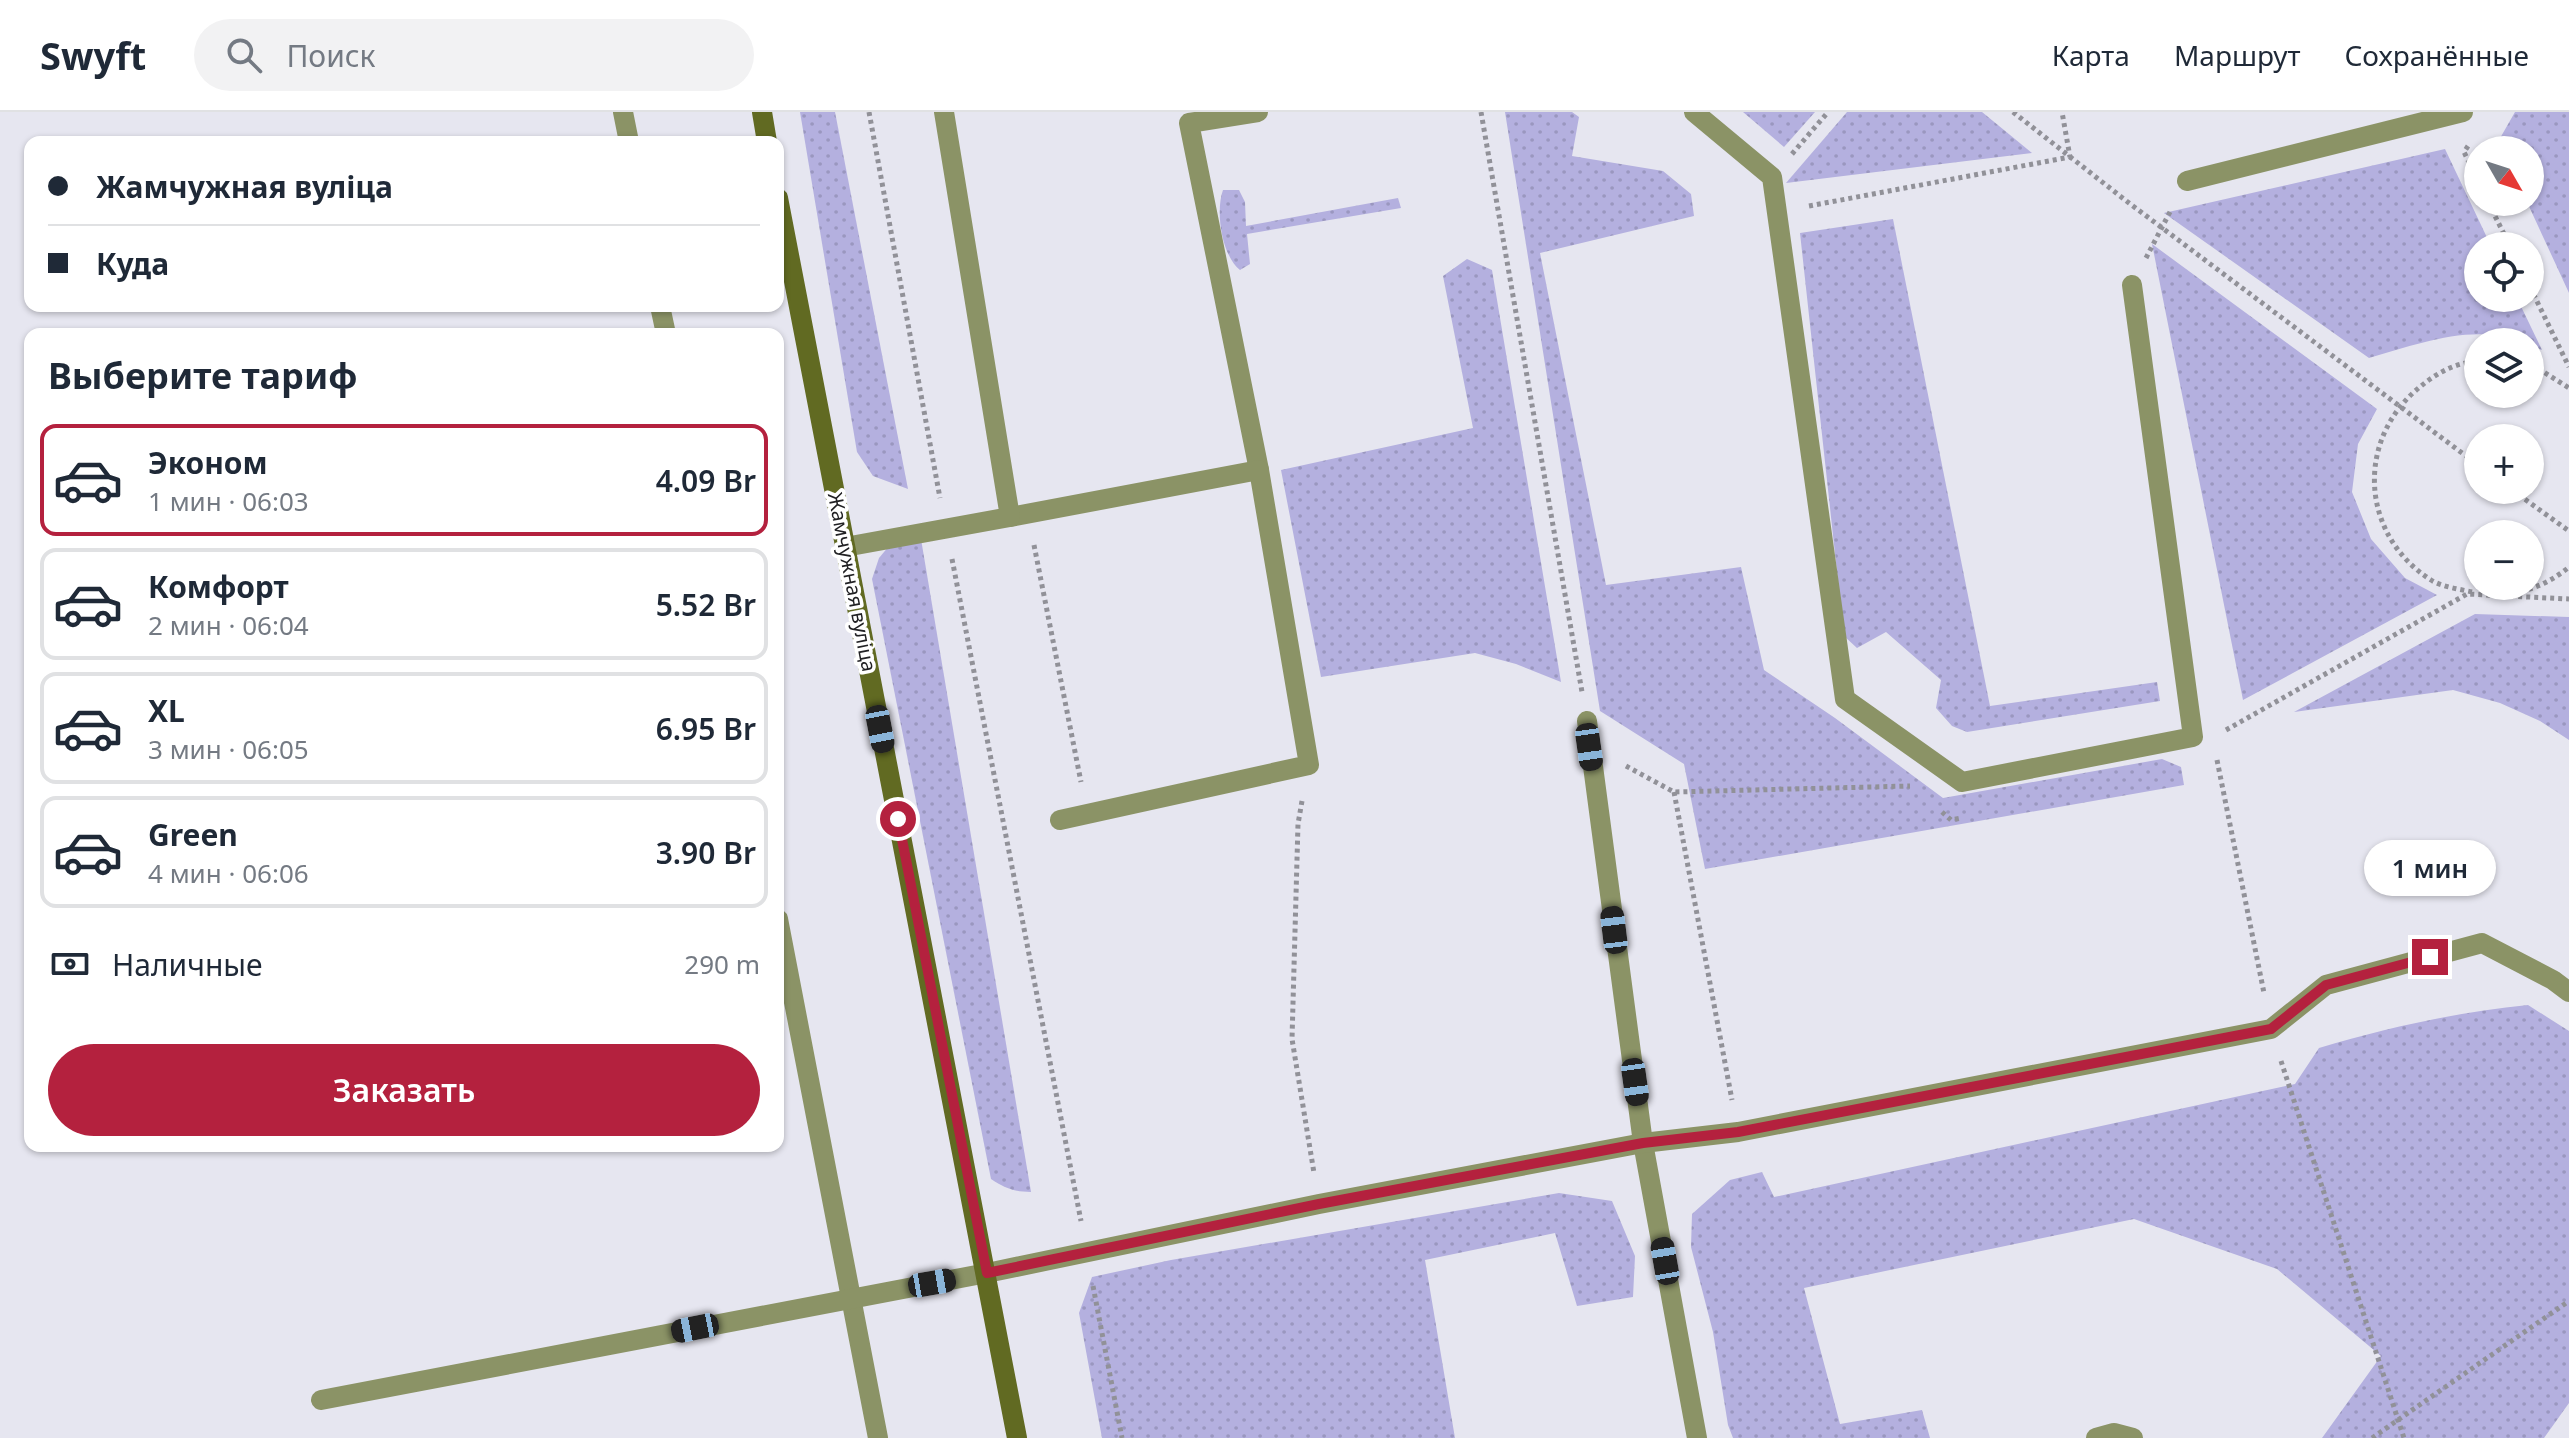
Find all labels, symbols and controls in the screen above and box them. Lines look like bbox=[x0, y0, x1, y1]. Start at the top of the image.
search box bbox=[194, 19, 754, 91]
text: Swyft bbox=[40, 29, 146, 81]
icon: search bbox=[222, 33, 266, 77]
text: Поиск bbox=[286, 35, 376, 76]
text: Карта bbox=[2052, 36, 2130, 74]
text: Маршрут bbox=[2174, 36, 2300, 74]
text: Сохранённые bbox=[2344, 36, 2529, 74]
north arrow bbox=[2464, 136, 2544, 216]
map controls bbox=[2464, 136, 2544, 600]
text: Жамчужная вуліца bbox=[96, 166, 393, 207]
button: locate bbox=[2464, 232, 2544, 312]
text: Куда bbox=[96, 243, 169, 284]
button: layers bbox=[2464, 328, 2544, 408]
text: Выберите тариф bbox=[48, 351, 357, 400]
button: + bbox=[2464, 424, 2544, 504]
text: Эконом bbox=[148, 442, 268, 483]
icon: car bbox=[52, 444, 124, 516]
text: 4.09 Br bbox=[656, 460, 756, 501]
text: 1 мин · 06:03 bbox=[148, 483, 309, 519]
street label: Жамчужная вуліца bbox=[822, 490, 883, 674]
button: − bbox=[2464, 520, 2544, 600]
text: Комфорт bbox=[148, 566, 289, 607]
icon: car bbox=[52, 568, 124, 640]
text: 5.52 Br bbox=[656, 584, 756, 625]
text: 2 мин · 06:04 bbox=[148, 607, 309, 643]
text: XL bbox=[148, 690, 185, 731]
icon: car bbox=[52, 692, 124, 764]
car bbox=[864, 703, 896, 755]
text: 6.95 Br bbox=[656, 708, 756, 749]
car bbox=[1574, 722, 1604, 772]
text: 3 мин · 06:05 bbox=[148, 731, 309, 767]
route start bbox=[880, 801, 916, 837]
text: Green bbox=[148, 814, 238, 855]
icon: car bbox=[52, 816, 124, 888]
text: 3.90 Br bbox=[656, 832, 756, 873]
callout: 1 мин bbox=[2364, 841, 2496, 897]
text: 1 мин bbox=[2392, 850, 2468, 886]
text: 4 мин · 06:06 bbox=[148, 855, 309, 891]
car bbox=[1599, 905, 1629, 955]
route end bbox=[2412, 939, 2448, 975]
icon: cash bbox=[48, 942, 92, 986]
text: Наличные bbox=[112, 944, 263, 985]
text: 290 m bbox=[684, 946, 760, 982]
button: Заказать bbox=[48, 1044, 760, 1136]
car bbox=[1620, 1057, 1650, 1107]
car bbox=[1649, 1235, 1681, 1287]
car bbox=[906, 1267, 958, 1299]
car bbox=[669, 1312, 721, 1344]

